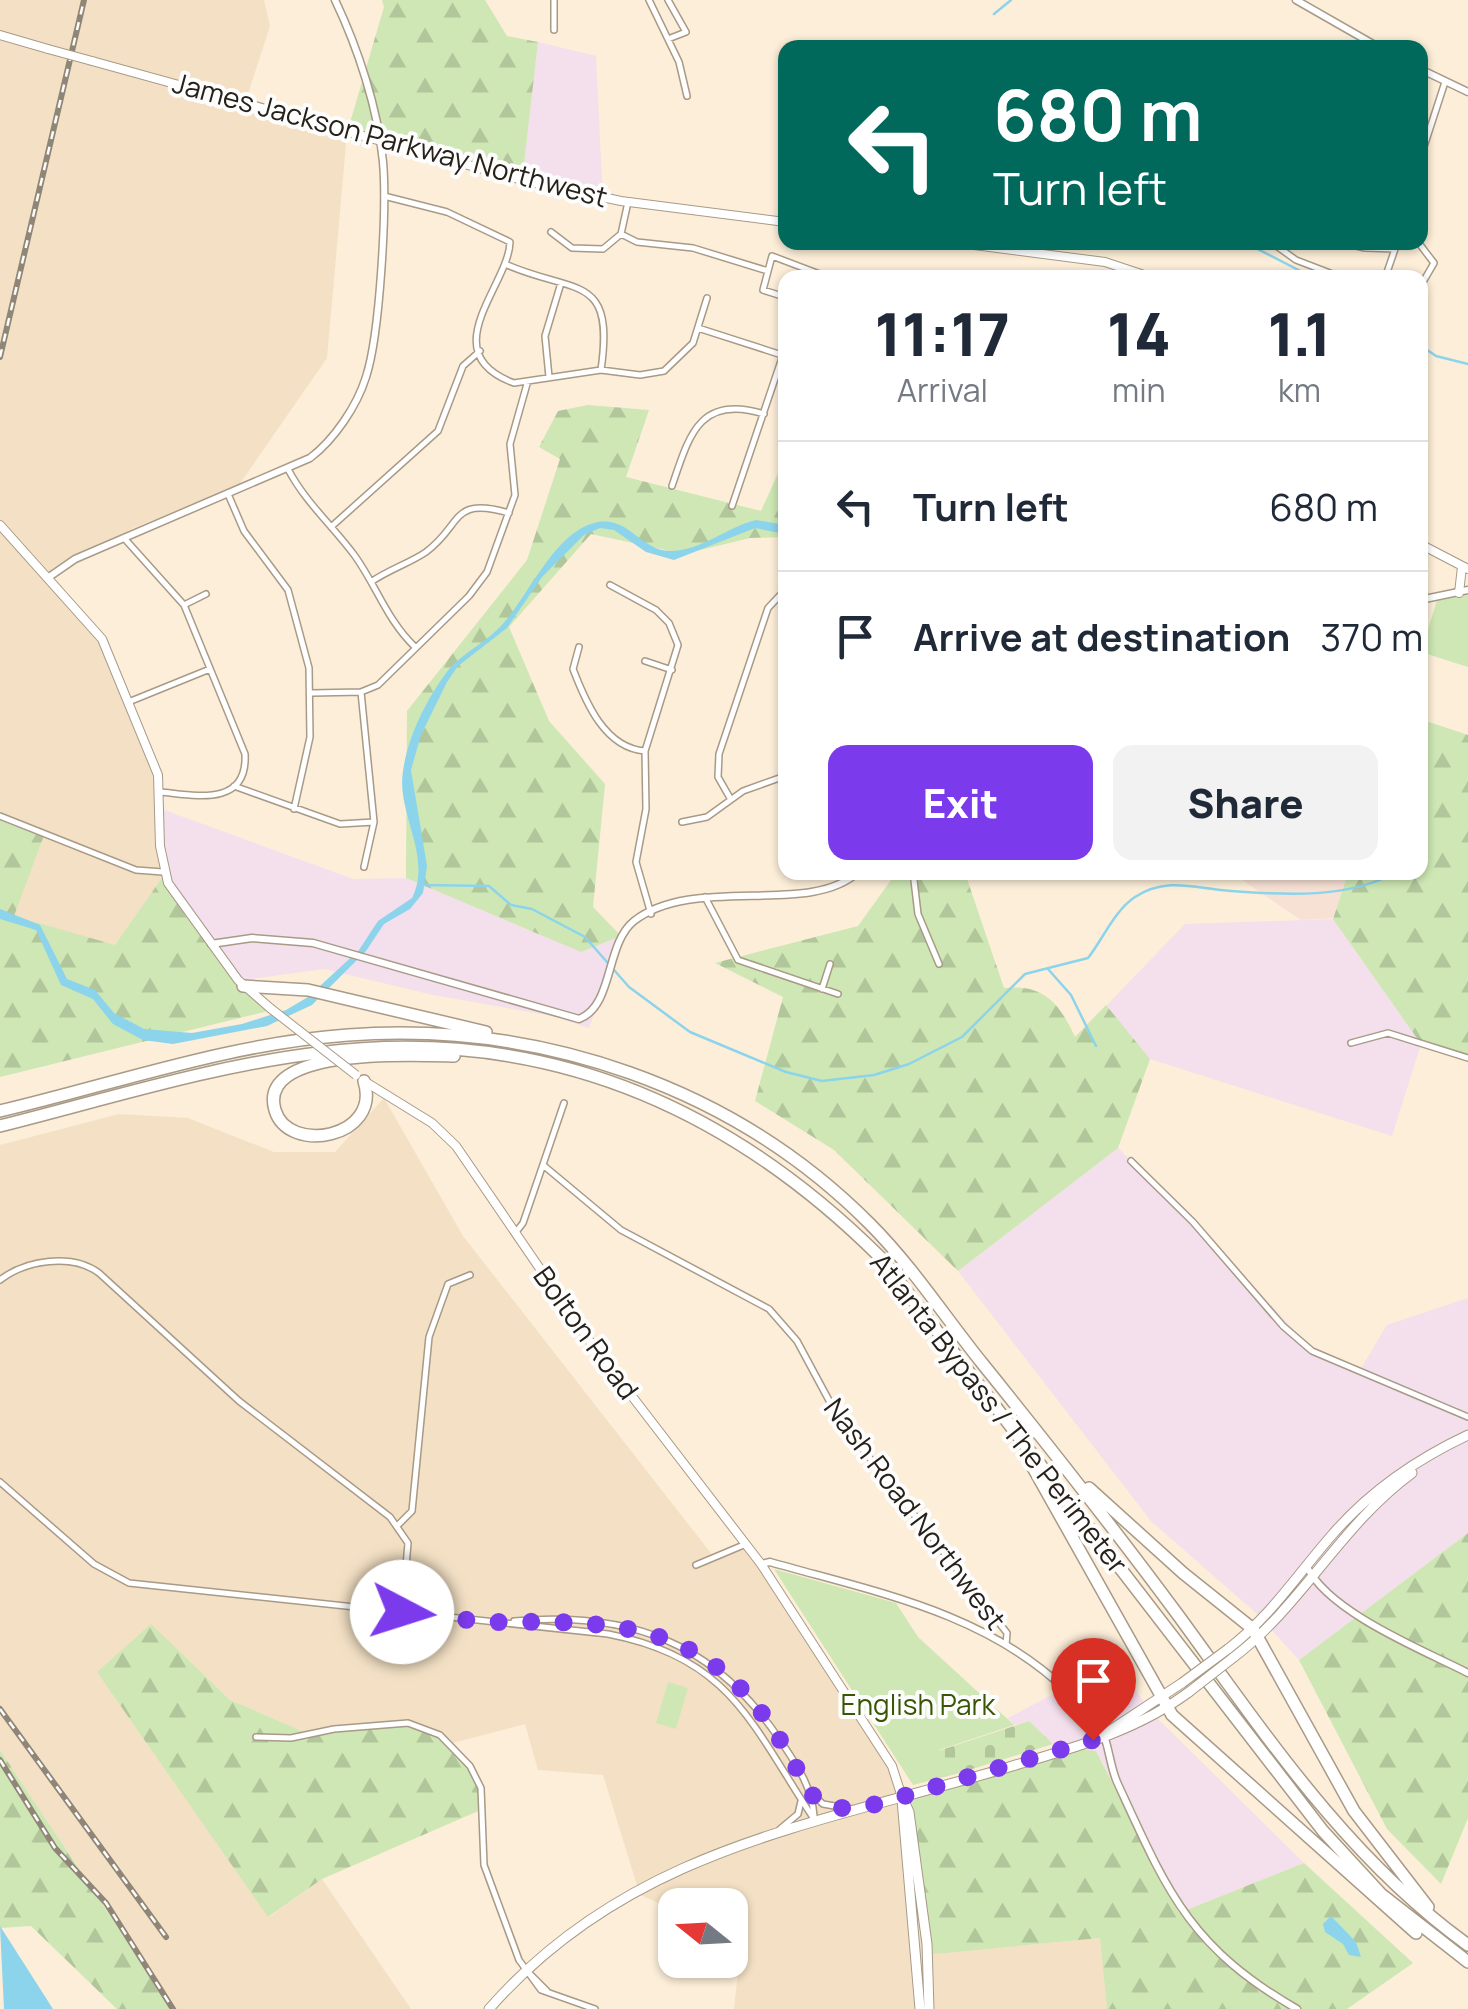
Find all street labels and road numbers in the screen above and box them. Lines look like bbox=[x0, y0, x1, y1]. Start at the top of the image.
street label: James Jackson Parkway Northwest bbox=[169, 63, 612, 215]
street label: Atlanta Bypass / The Perimeter bbox=[863, 1244, 1137, 1581]
street label: Bolton Road bbox=[526, 1258, 648, 1407]
street label: Nash Road Northwest bbox=[816, 1390, 1015, 1637]

